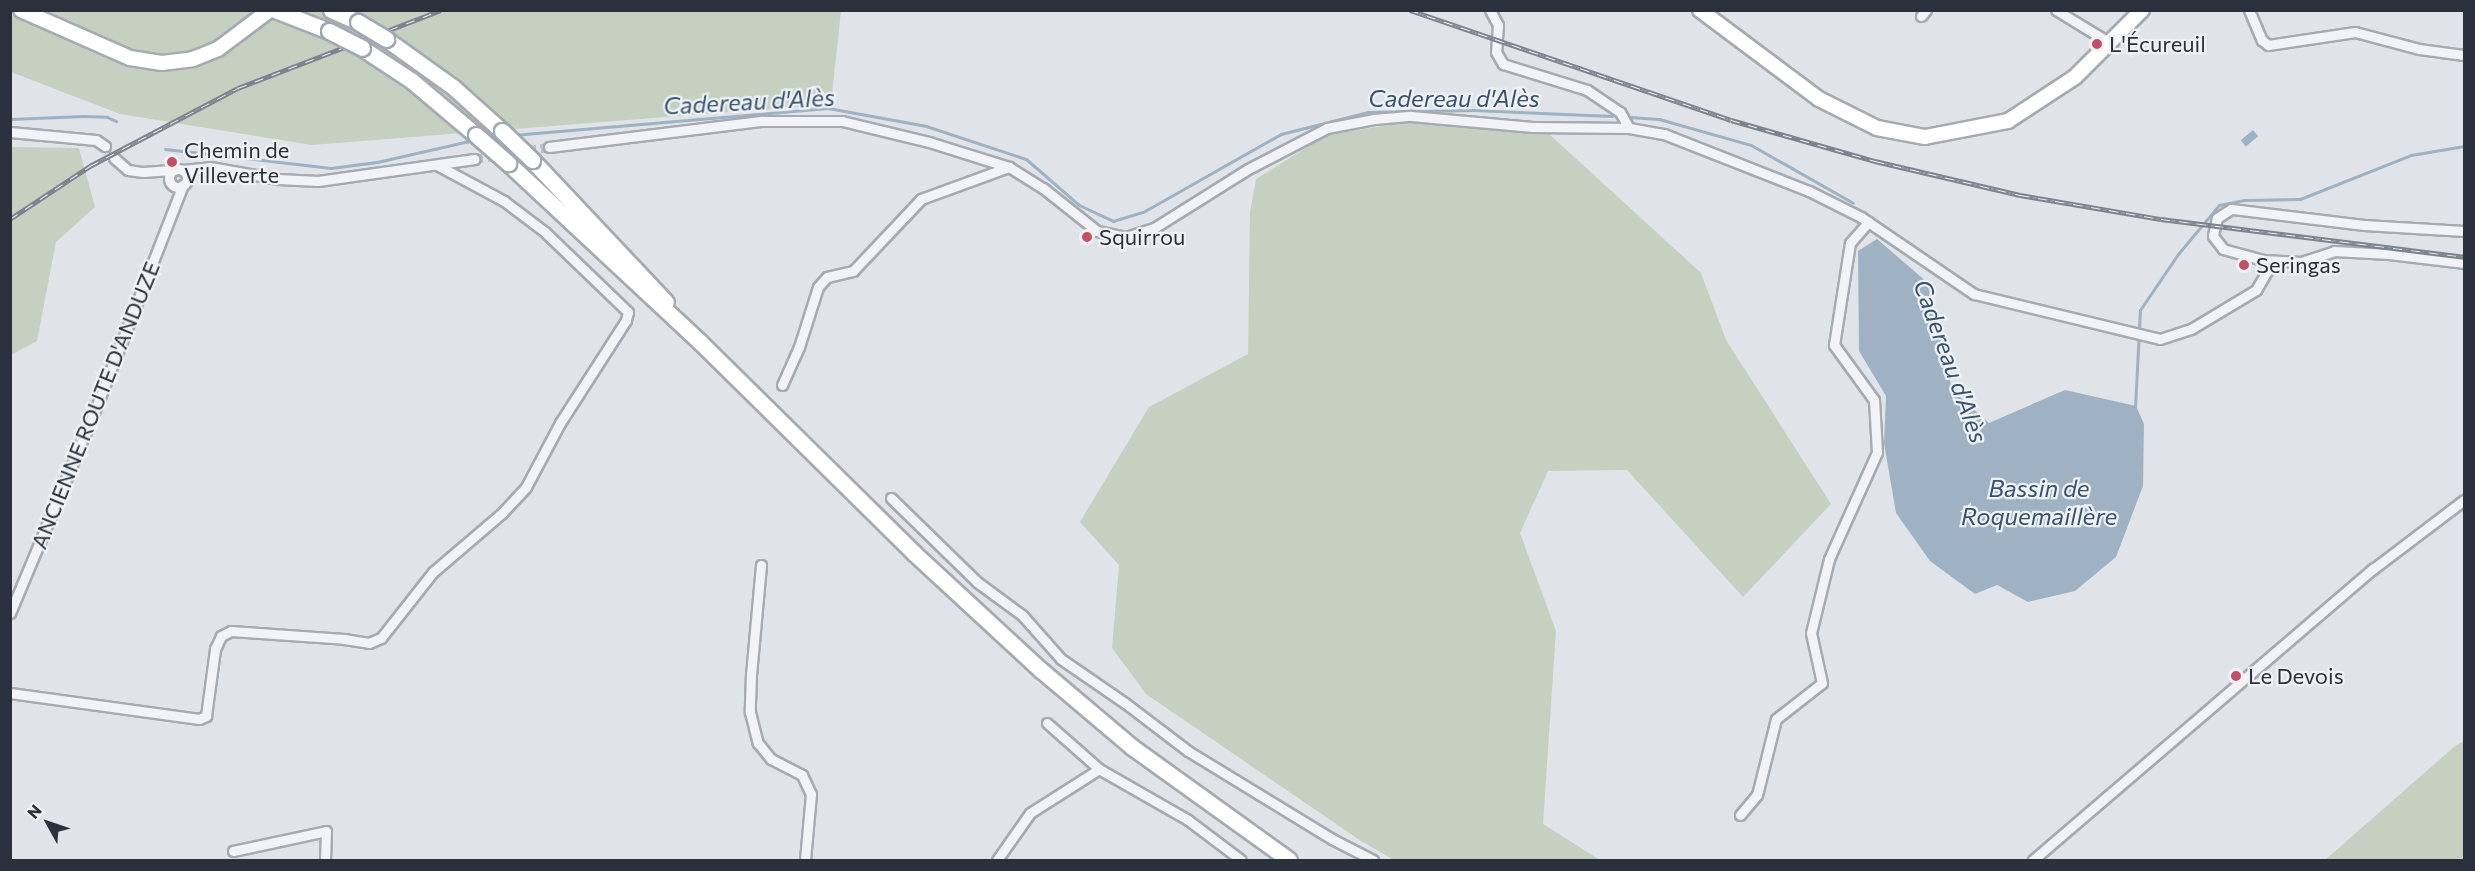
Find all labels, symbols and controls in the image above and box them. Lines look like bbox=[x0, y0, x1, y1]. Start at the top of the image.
place label: L'Écureuil bbox=[2109, 31, 2206, 57]
marker: L'Écureuil bbox=[2090, 37, 2104, 51]
water label: Cadereau d'Alès bbox=[663, 82, 835, 120]
water label: Cadereau d'Alès bbox=[1368, 84, 1540, 112]
place label: Chemin de Villeverte bbox=[184, 136, 289, 188]
marker: Chemin de Villeverte bbox=[165, 155, 179, 169]
place label: Squirrou bbox=[1099, 224, 1185, 250]
marker: Squirrou bbox=[1080, 230, 1094, 244]
place label: Seringas bbox=[2256, 252, 2341, 278]
street label: ANCIENNE ROUTE D'ANDUZE bbox=[25, 257, 165, 553]
marker: Seringas bbox=[2237, 258, 2251, 272]
water label: Cadereau d'Alès bbox=[1908, 275, 1994, 447]
water label: Bassin de Roquemaillère bbox=[1961, 474, 2117, 530]
place label: Le Devois bbox=[2248, 663, 2344, 689]
marker: Le Devois bbox=[2229, 669, 2243, 683]
north arrow bbox=[18, 793, 78, 853]
text: N bbox=[23, 800, 45, 822]

